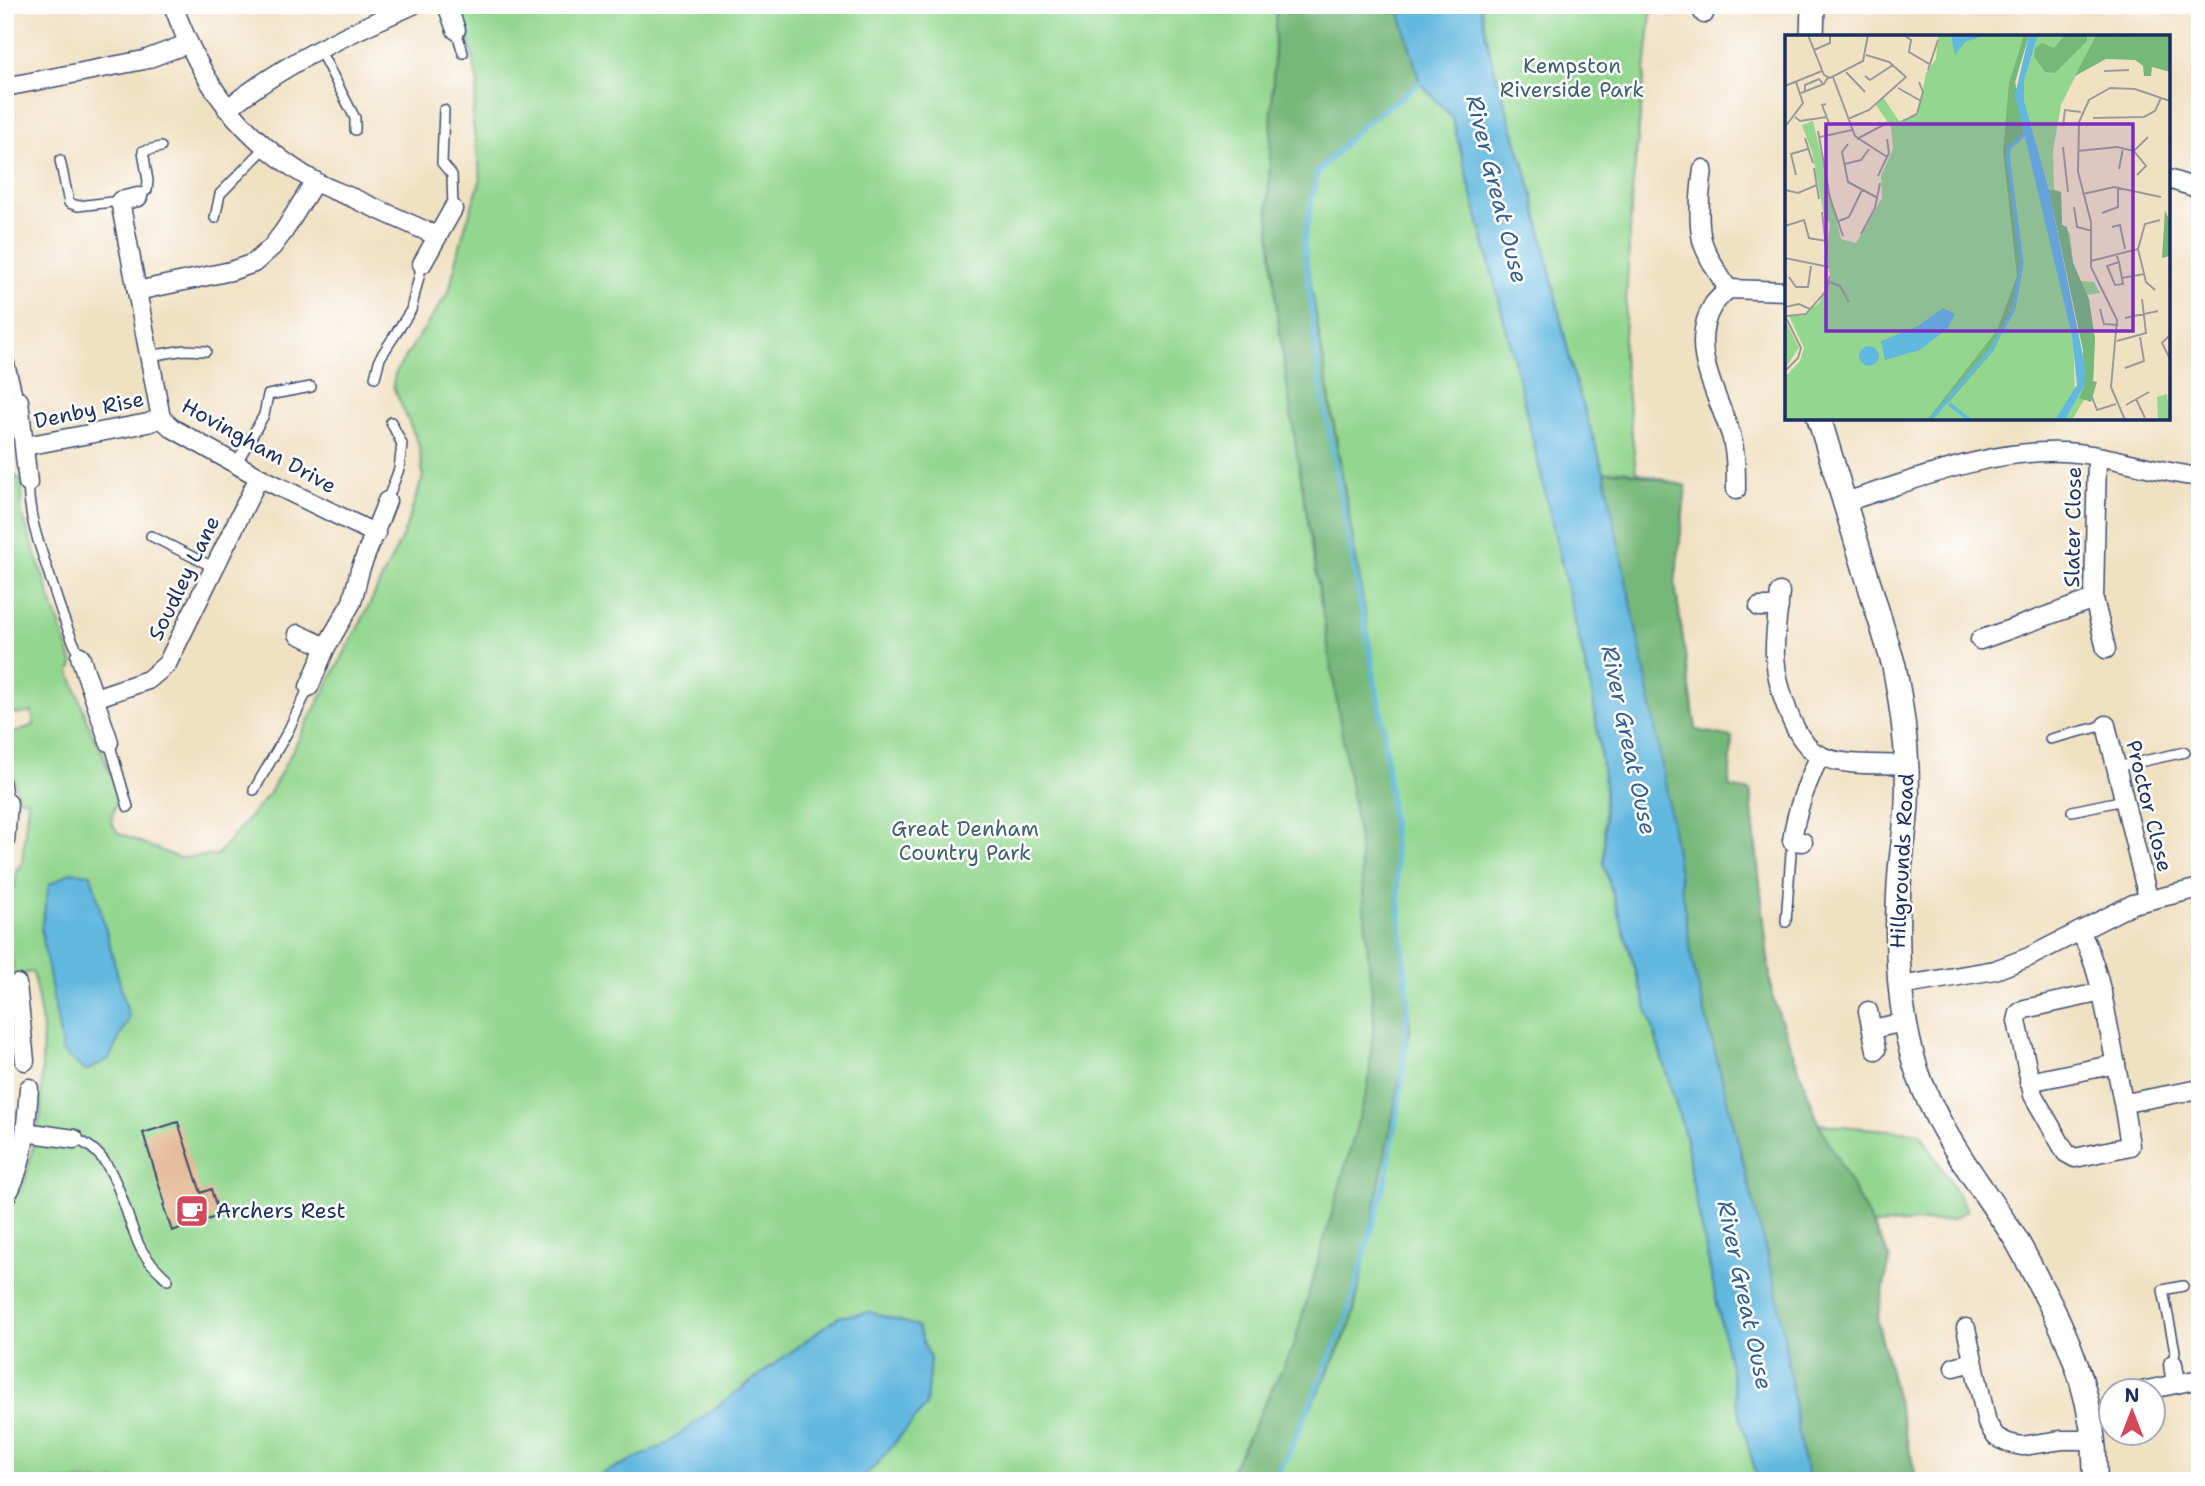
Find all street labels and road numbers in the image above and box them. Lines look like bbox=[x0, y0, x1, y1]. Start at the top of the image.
street label: Denby Rise bbox=[31, 385, 147, 435]
street label: Hovingham Drive bbox=[177, 392, 341, 500]
street label: Slater Close bbox=[2058, 466, 2088, 588]
street label: Soudley Lane bbox=[142, 511, 226, 645]
street label: Proctor Close bbox=[2119, 737, 2179, 875]
street label: Hillgrounds Road bbox=[1883, 773, 1921, 949]

